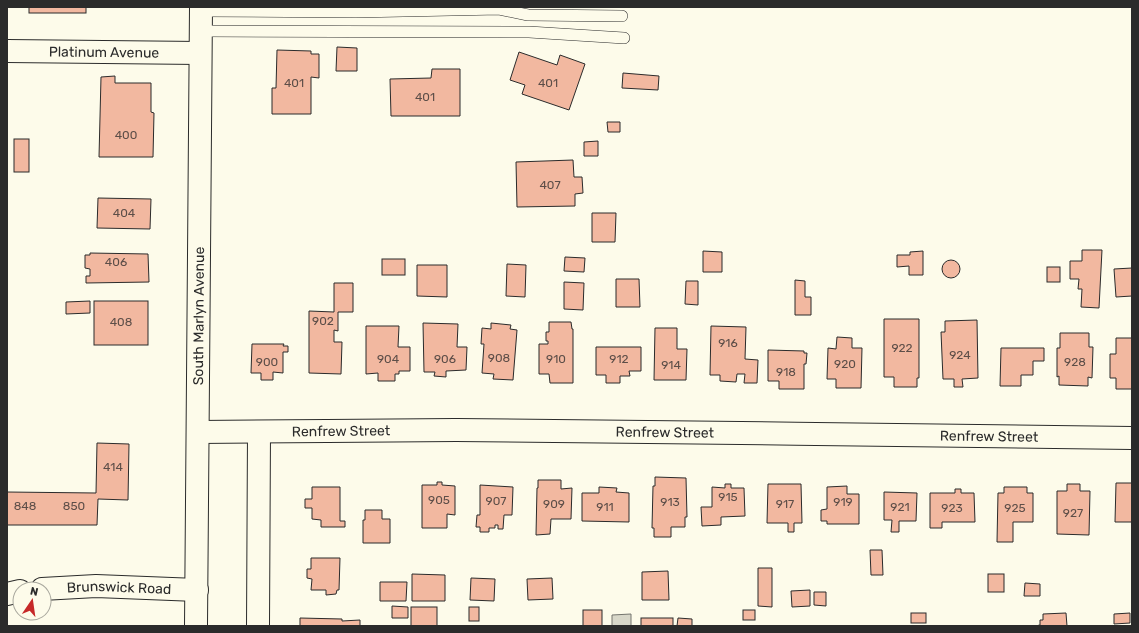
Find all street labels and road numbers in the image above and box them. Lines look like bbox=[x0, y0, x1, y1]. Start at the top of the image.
street label: Platinum Avenue bbox=[49, 43, 159, 62]
street label: South Marlyn Avenue bbox=[190, 246, 208, 385]
street label: Renfrew Street bbox=[292, 422, 391, 440]
street label: Renfrew Street bbox=[616, 424, 715, 442]
street label: Renfrew Street bbox=[940, 427, 1039, 446]
street label: Brunswick Road bbox=[66, 578, 172, 598]

